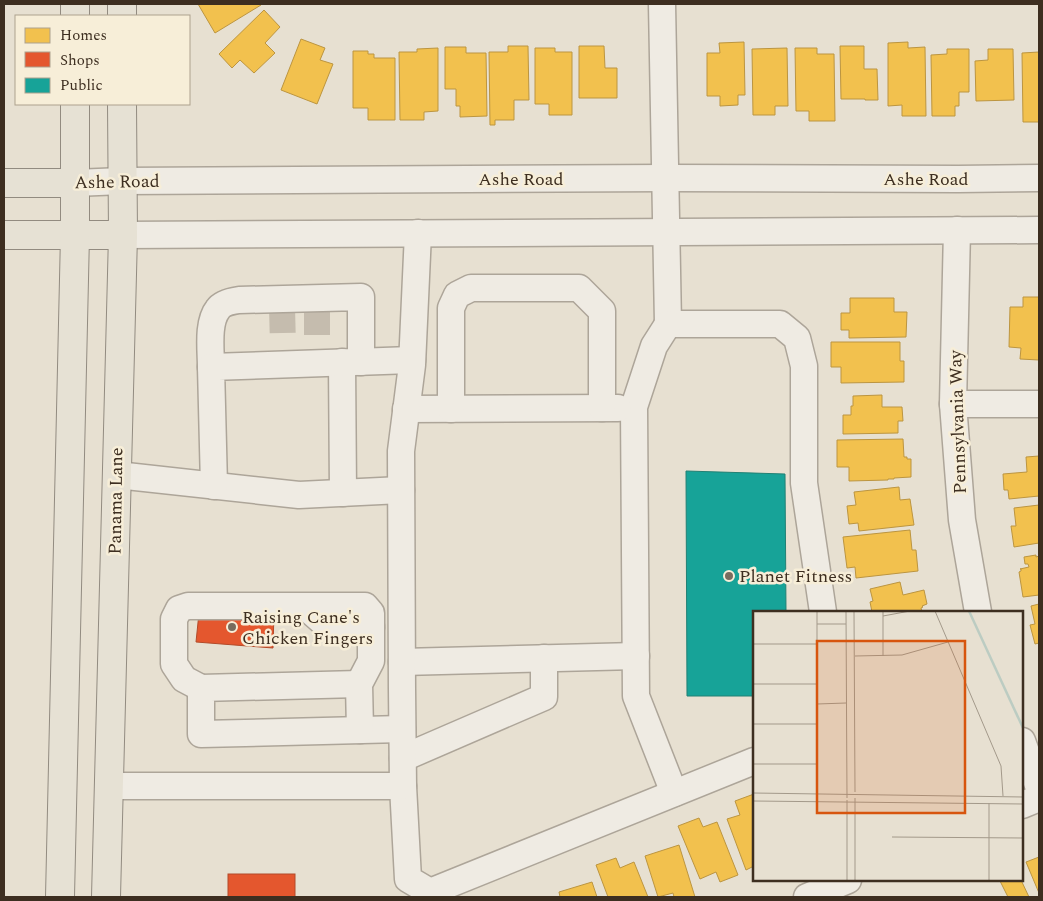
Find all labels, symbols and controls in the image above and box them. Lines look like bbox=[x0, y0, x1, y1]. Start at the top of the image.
legend bbox=[15, 15, 190, 105]
text: Homes bbox=[60, 24, 107, 47]
text: Shops bbox=[60, 49, 100, 72]
text: Public bbox=[60, 74, 103, 97]
street label: Ashe Road bbox=[478, 166, 564, 193]
street label: Ashe Road bbox=[883, 166, 969, 193]
street label: Ashe Road bbox=[74, 168, 160, 196]
street label: Pennsylvania Way bbox=[942, 348, 974, 494]
street label: Panama Lane bbox=[102, 447, 130, 555]
place label: Planet Fitness bbox=[739, 563, 852, 590]
marker: Planet Fitness bbox=[723, 570, 735, 582]
place label: Raising Cane's Chicken Fingers bbox=[242, 604, 373, 652]
inset map bbox=[753, 611, 1023, 881]
marker: Raising Cane's Chicken Fingers bbox=[226, 621, 238, 633]

